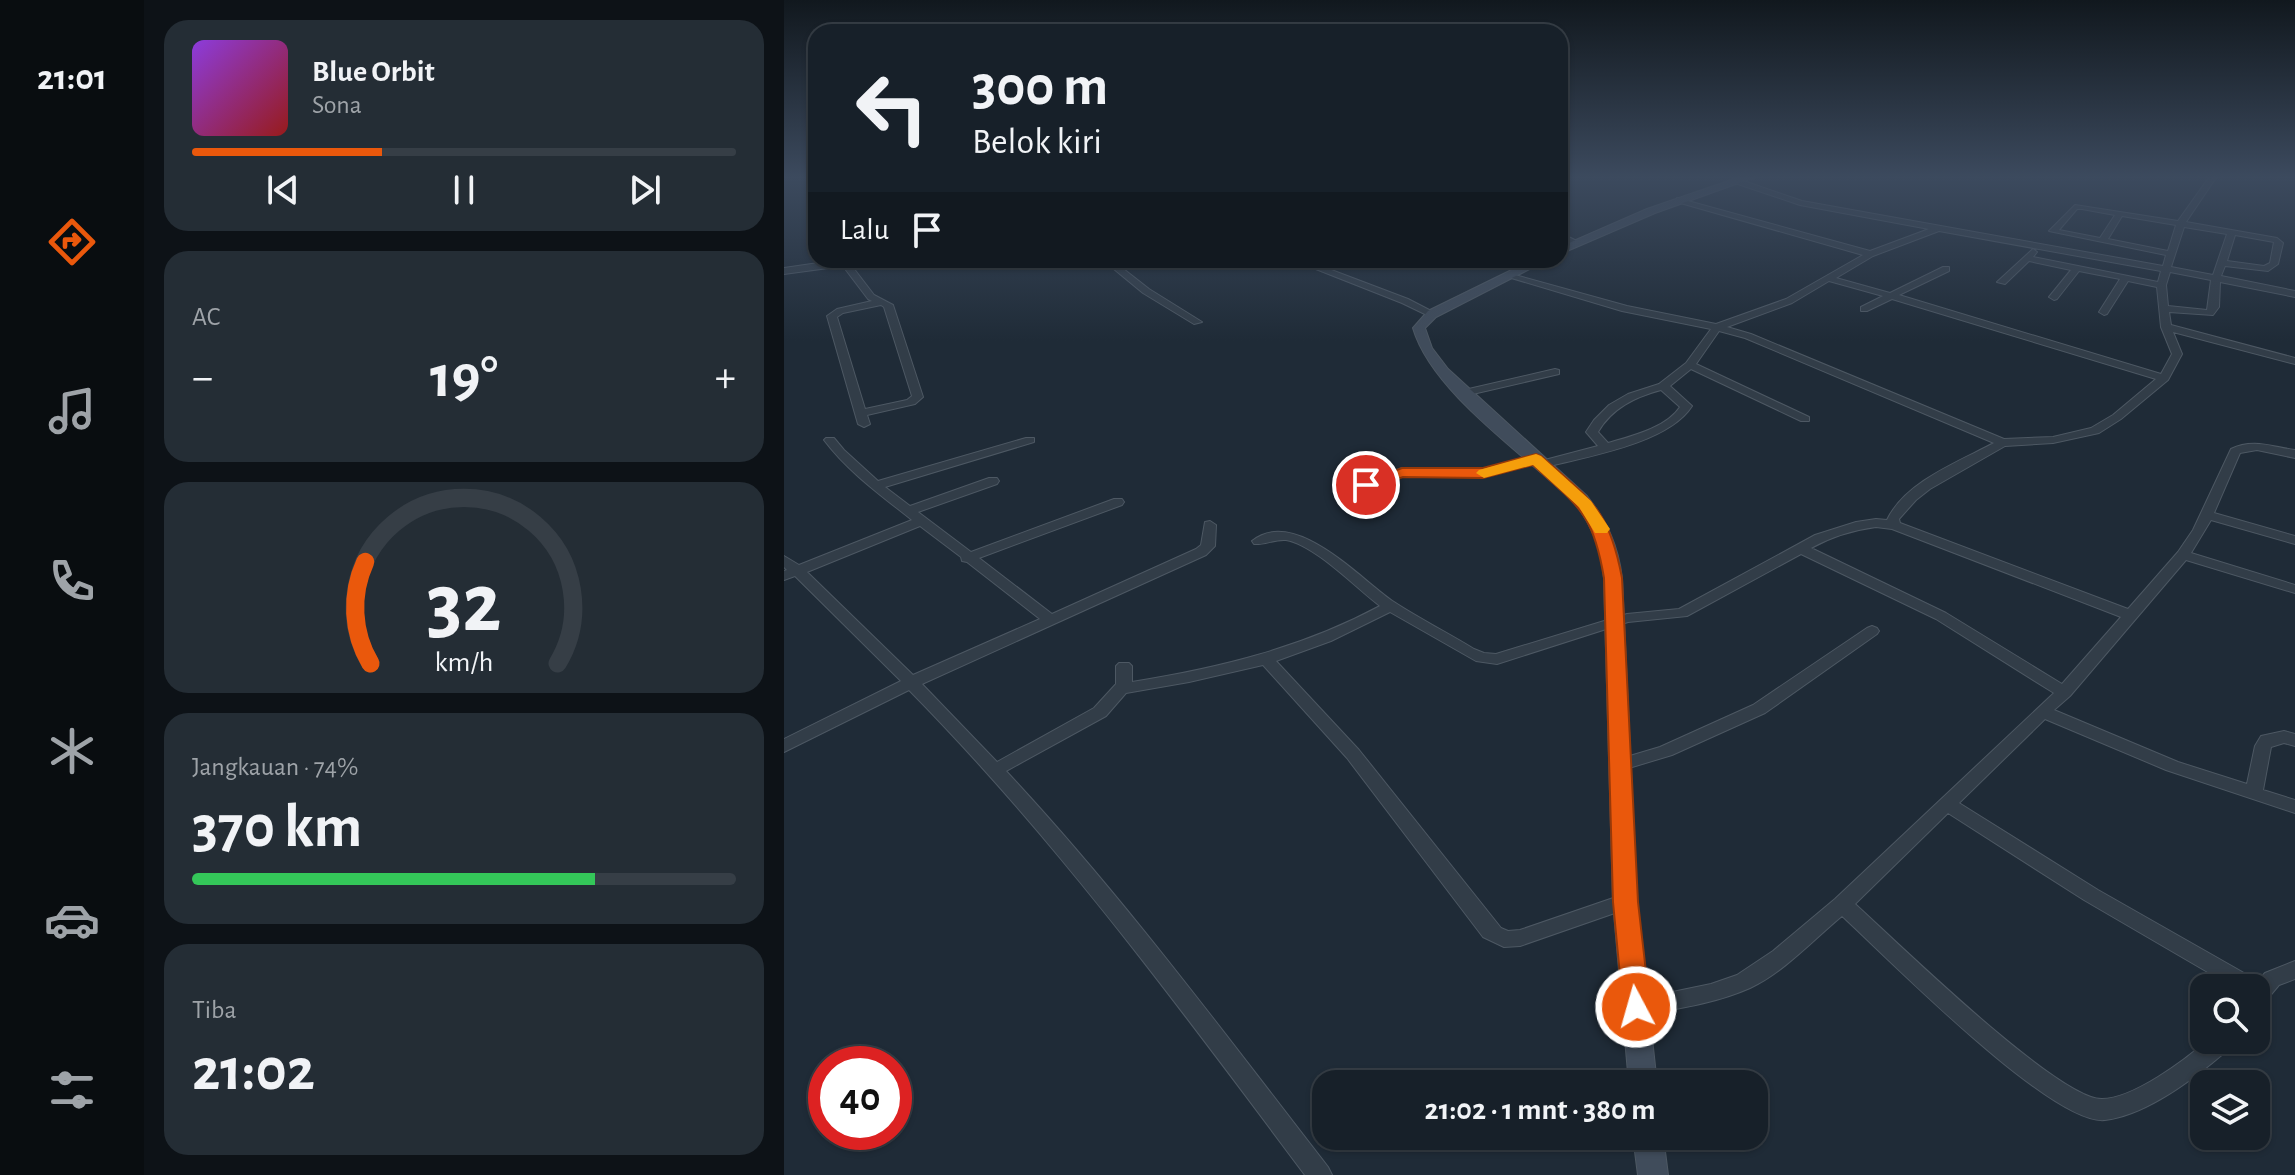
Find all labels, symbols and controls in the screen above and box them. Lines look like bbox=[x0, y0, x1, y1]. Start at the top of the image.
icon: left bbox=[840, 56, 944, 160]
text: Blue Orbit bbox=[312, 57, 435, 87]
text: 300 m bbox=[972, 59, 1108, 115]
text: 21:01 bbox=[37, 60, 107, 96]
text: Sona bbox=[312, 92, 362, 118]
text: Belok kiri bbox=[972, 124, 1102, 160]
icon: previous bbox=[261, 168, 305, 212]
icon: pause bbox=[442, 168, 486, 212]
icon: next bbox=[623, 168, 667, 212]
icon: arrive bbox=[905, 208, 949, 252]
icon: directions bbox=[44, 214, 100, 270]
text: Lalu bbox=[840, 215, 889, 245]
text: AC bbox=[192, 304, 220, 330]
text: 19° bbox=[430, 348, 498, 408]
text: − bbox=[192, 356, 213, 400]
text: + bbox=[715, 356, 736, 400]
icon: music bbox=[44, 383, 100, 439]
pin bbox=[1332, 451, 1400, 519]
icon: arrive bbox=[1344, 463, 1388, 507]
icon: phone bbox=[44, 553, 100, 609]
text: 32 bbox=[426, 562, 502, 646]
text: km/h bbox=[435, 648, 493, 677]
icon: climate bbox=[44, 723, 100, 779]
text: Jangkauan · 74% bbox=[192, 754, 358, 780]
text: 370 km bbox=[192, 798, 362, 858]
icon: car bbox=[44, 892, 100, 948]
position arrow bbox=[1594, 965, 1678, 1049]
map controls bbox=[2190, 974, 2270, 1150]
button: search bbox=[2190, 974, 2270, 1054]
text: Tiba bbox=[192, 997, 236, 1023]
text: 21:02 bbox=[192, 1041, 315, 1101]
speed limit sign: 40 bbox=[808, 1046, 912, 1150]
icon: filters bbox=[44, 1062, 100, 1118]
button: layers bbox=[2190, 1070, 2270, 1150]
text: 21:02 · 1 mnt · 380 m bbox=[1425, 1095, 1655, 1125]

